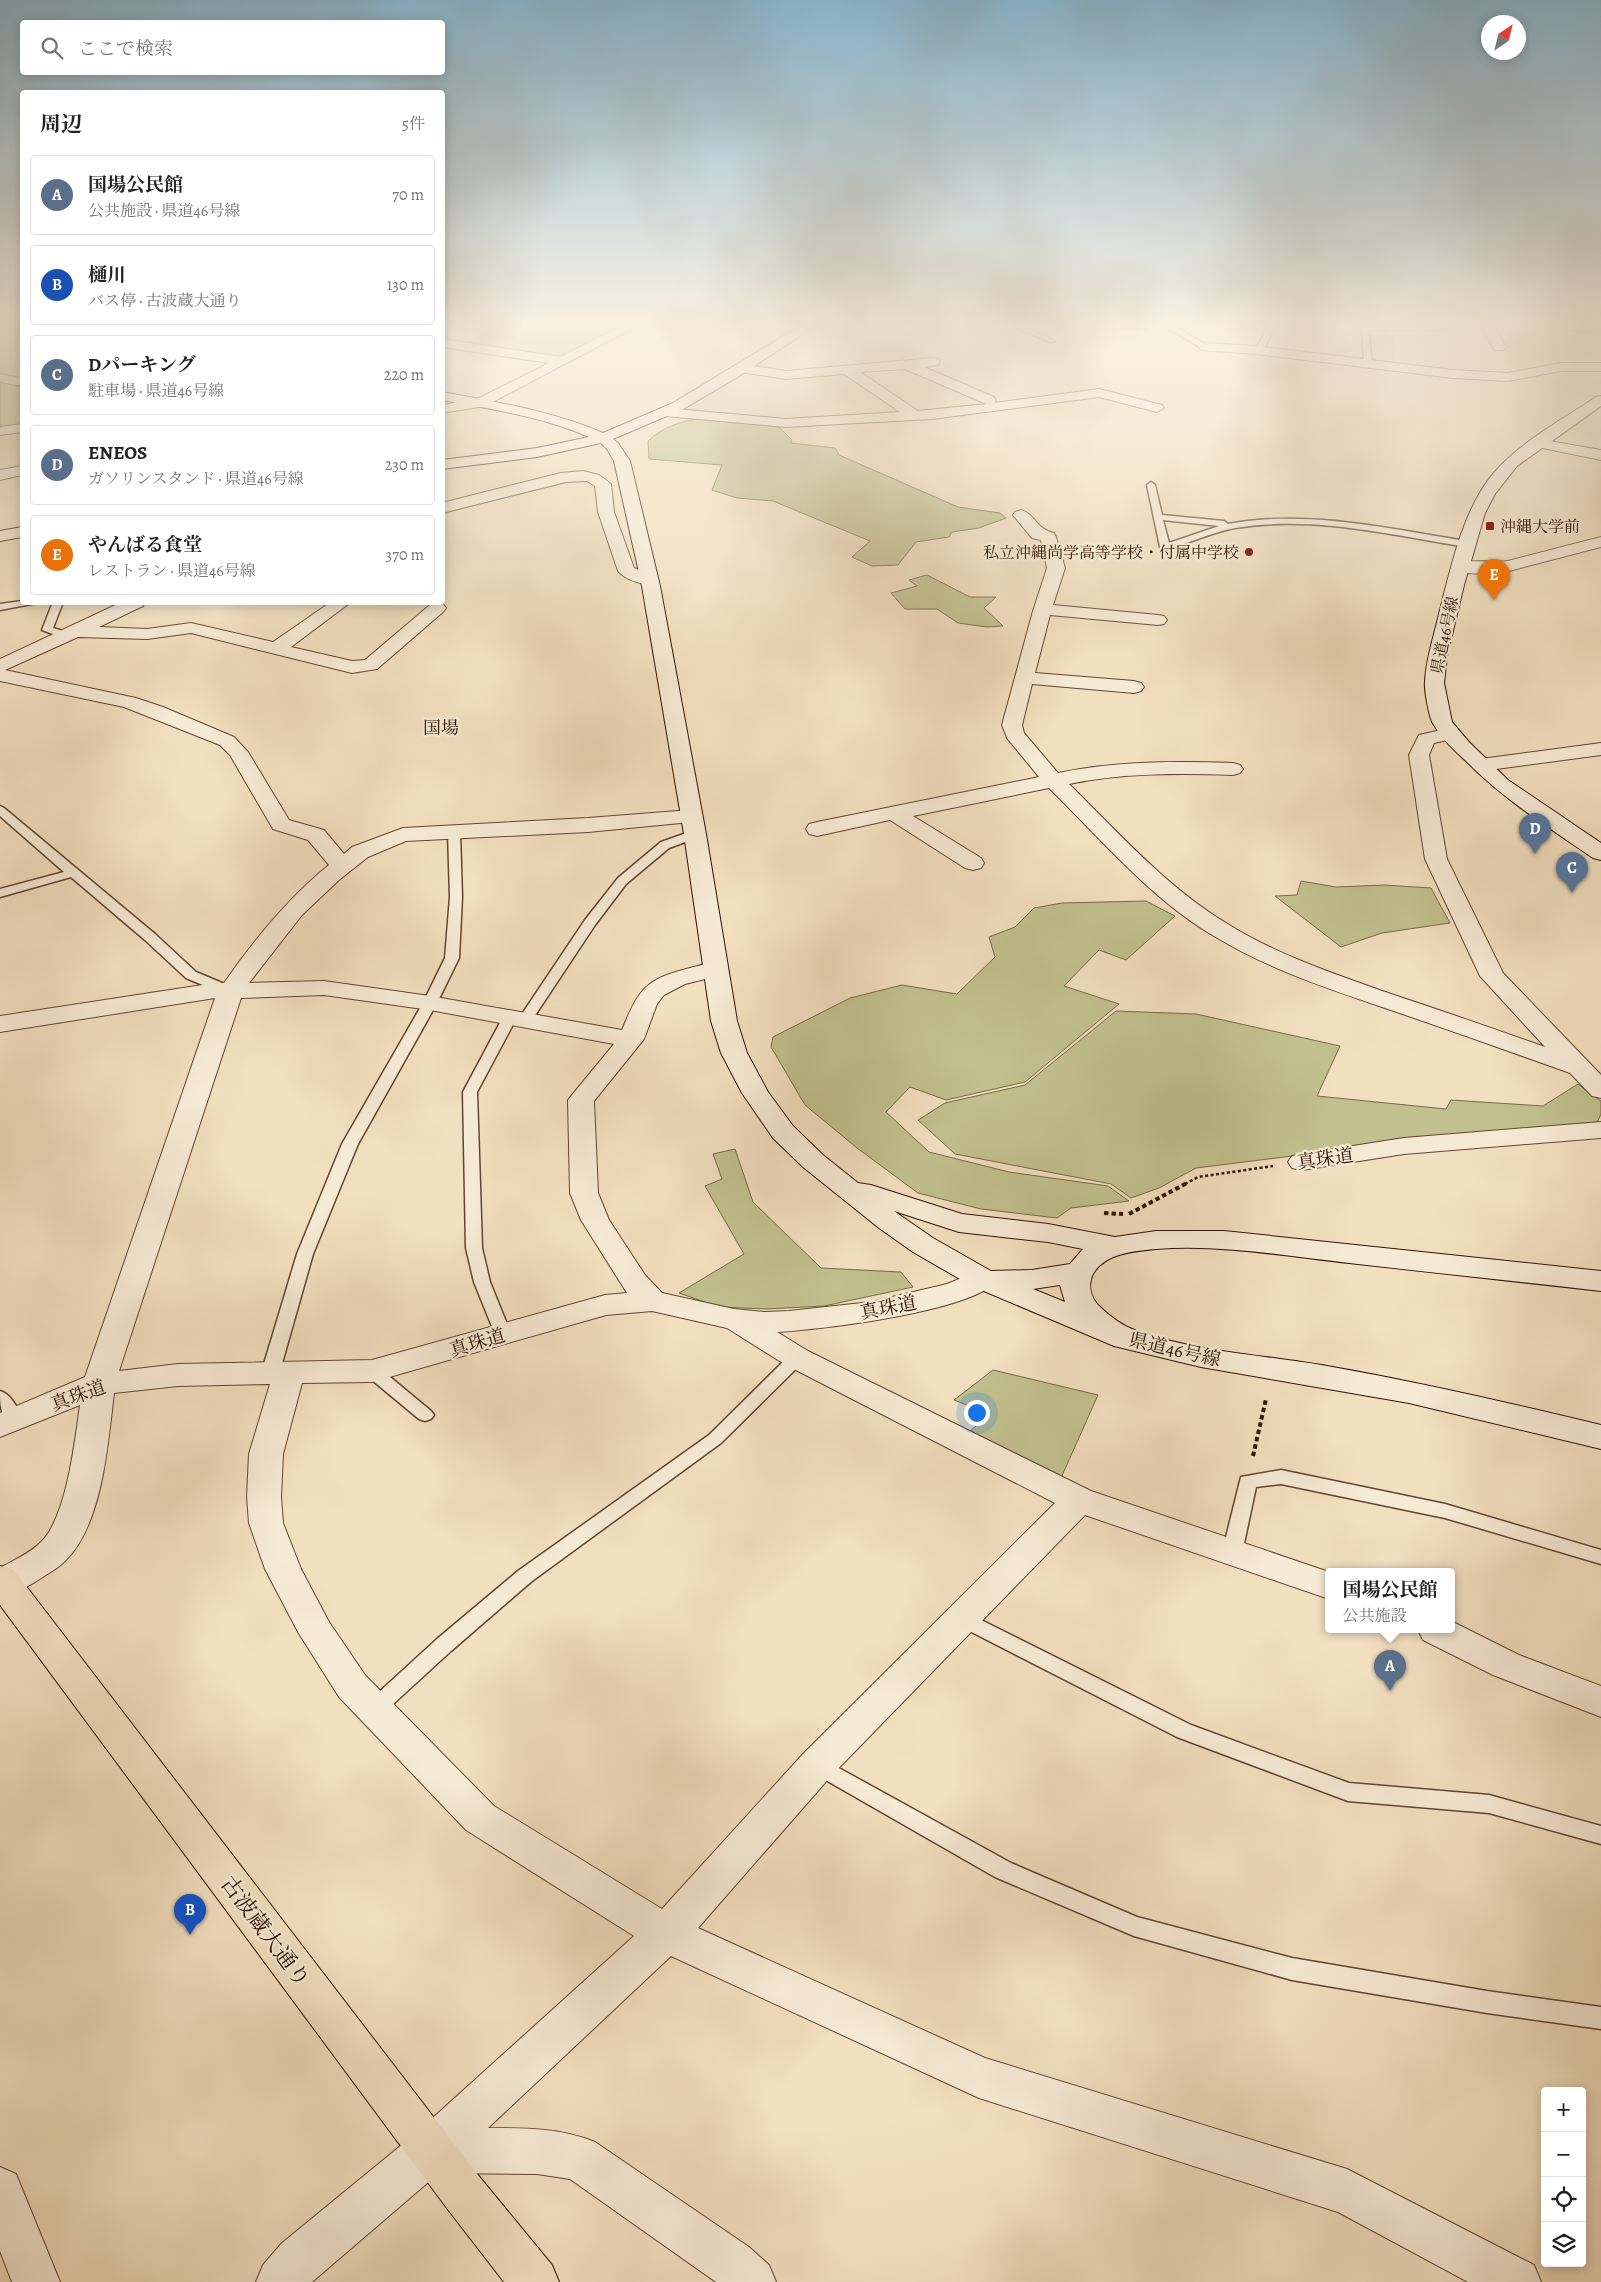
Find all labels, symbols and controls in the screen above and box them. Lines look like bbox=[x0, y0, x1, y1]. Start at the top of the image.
north arrow bbox=[1481, 15, 1526, 60]
search box bbox=[20, 20, 445, 75]
icon: search bbox=[38, 34, 66, 62]
text: ここで検索 bbox=[78, 36, 173, 62]
text: 周辺 bbox=[40, 110, 82, 138]
text: 5件 bbox=[402, 113, 425, 135]
text: 国場公民館 bbox=[88, 172, 183, 198]
text: A bbox=[52, 184, 62, 206]
text: 70 m bbox=[392, 184, 424, 206]
text: 公共施設 · 県道46号線 bbox=[88, 200, 240, 222]
text: 樋川 bbox=[88, 262, 126, 288]
text: B bbox=[52, 274, 62, 296]
text: 130 m bbox=[387, 274, 424, 296]
text: バス停 · 古波蔵大通り bbox=[88, 290, 242, 312]
text: Dパーキング bbox=[88, 352, 196, 378]
text: C bbox=[52, 364, 62, 386]
text: 220 m bbox=[384, 364, 424, 386]
text: 駐車場 · 県道46号線 bbox=[88, 380, 224, 402]
text: ENEOS bbox=[88, 440, 147, 466]
text: D bbox=[51, 454, 63, 476]
text: 230 m bbox=[385, 454, 424, 476]
text: ガソリンスタンド · 県道46号線 bbox=[88, 468, 304, 490]
place label: 沖縄大学前 bbox=[1500, 516, 1580, 538]
marker: 沖縄大学前 bbox=[1484, 520, 1496, 532]
text: やんばる食堂 bbox=[88, 532, 202, 558]
place label: 私立沖縄尚学高等学校・付属中学校 bbox=[983, 542, 1239, 564]
text: E bbox=[52, 544, 62, 566]
text: 370 m bbox=[386, 544, 424, 566]
marker: 私立沖縄尚学高等学校・付属中学校 bbox=[1243, 546, 1255, 558]
pin: E bbox=[1478, 559, 1510, 600]
text: レストラン · 県道46号線 bbox=[88, 560, 256, 582]
street label: 県道46号線 bbox=[1426, 594, 1464, 676]
district label: 国場 bbox=[423, 716, 459, 740]
pin: D bbox=[1519, 813, 1551, 854]
pin: C bbox=[1556, 852, 1588, 893]
street label: 真珠道 bbox=[1295, 1142, 1355, 1176]
street label: 真珠道 bbox=[858, 1290, 919, 1326]
street label: 真珠道 bbox=[446, 1322, 508, 1364]
street label: 県道46号線 bbox=[1126, 1327, 1223, 1373]
street label: 真珠道 bbox=[47, 1374, 110, 1418]
your location bbox=[964, 1400, 990, 1426]
popup bbox=[1325, 1568, 1455, 1633]
text: 国場公民館 bbox=[1342, 1577, 1438, 1603]
text: 公共施設 bbox=[1342, 1605, 1407, 1627]
pin: A bbox=[1374, 1650, 1406, 1691]
street label: 古波蔵大通り bbox=[213, 1870, 317, 1993]
pin: B bbox=[174, 1894, 206, 1935]
map controls bbox=[1541, 2087, 1586, 2267]
button: + bbox=[1541, 2087, 1586, 2132]
button: − bbox=[1541, 2132, 1586, 2177]
button: locate bbox=[1541, 2177, 1586, 2222]
button: layers bbox=[1541, 2222, 1586, 2267]

